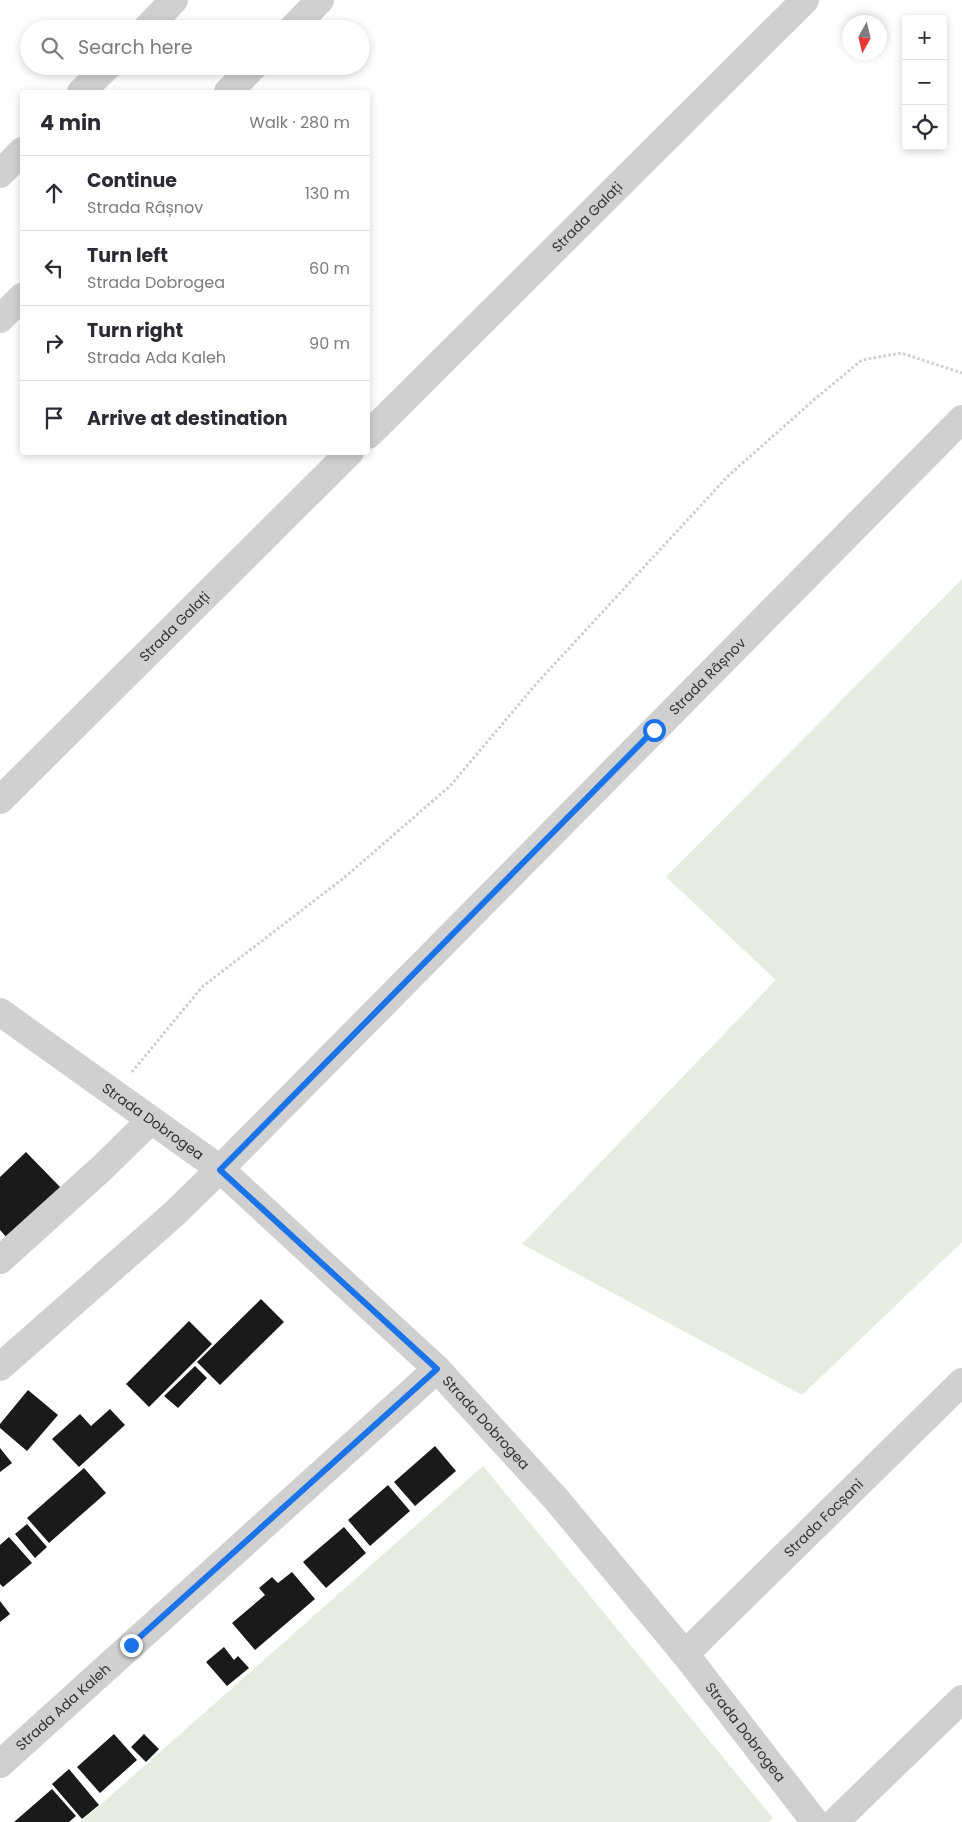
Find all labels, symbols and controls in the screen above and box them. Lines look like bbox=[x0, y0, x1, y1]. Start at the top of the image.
north arrow bbox=[842, 15, 887, 60]
map controls bbox=[902, 15, 947, 150]
button: + bbox=[902, 15, 947, 60]
search box bbox=[20, 20, 370, 75]
icon: search bbox=[38, 34, 66, 62]
text: Search here bbox=[78, 34, 192, 61]
button: − bbox=[902, 60, 947, 105]
button: locate bbox=[902, 105, 947, 150]
text: 4 min bbox=[40, 108, 101, 137]
text: Walk · 280 m bbox=[249, 111, 350, 134]
text: Continue bbox=[87, 167, 177, 194]
street label: Strada Galați bbox=[547, 177, 627, 257]
icon: ahead bbox=[40, 179, 68, 207]
text: 130 m bbox=[305, 182, 350, 205]
text: Strada Râșnov bbox=[87, 196, 203, 219]
text: Turn left bbox=[87, 242, 168, 269]
icon: left bbox=[40, 254, 68, 282]
text: 60 m bbox=[309, 257, 350, 280]
text: Strada Dobrogea bbox=[87, 271, 225, 294]
text: Turn right bbox=[87, 317, 183, 344]
icon: right bbox=[40, 329, 68, 357]
text: 90 m bbox=[309, 332, 350, 355]
text: Strada Ada Kaleh bbox=[87, 346, 226, 369]
icon: arrive bbox=[40, 404, 68, 432]
text: Arrive at destination bbox=[87, 405, 288, 432]
street label: Strada Galați bbox=[135, 587, 214, 666]
street label: Strada Râșnov bbox=[664, 633, 750, 720]
route start bbox=[643, 719, 666, 742]
street label: Strada Dobrogea bbox=[98, 1078, 208, 1164]
street label: Strada Dobrogea bbox=[438, 1371, 534, 1474]
street label: Strada Focșani bbox=[779, 1474, 868, 1562]
route end bbox=[120, 1634, 143, 1657]
street label: Strada Ada Kaleh bbox=[11, 1659, 115, 1755]
street label: Strada Dobrogea bbox=[701, 1678, 790, 1786]

